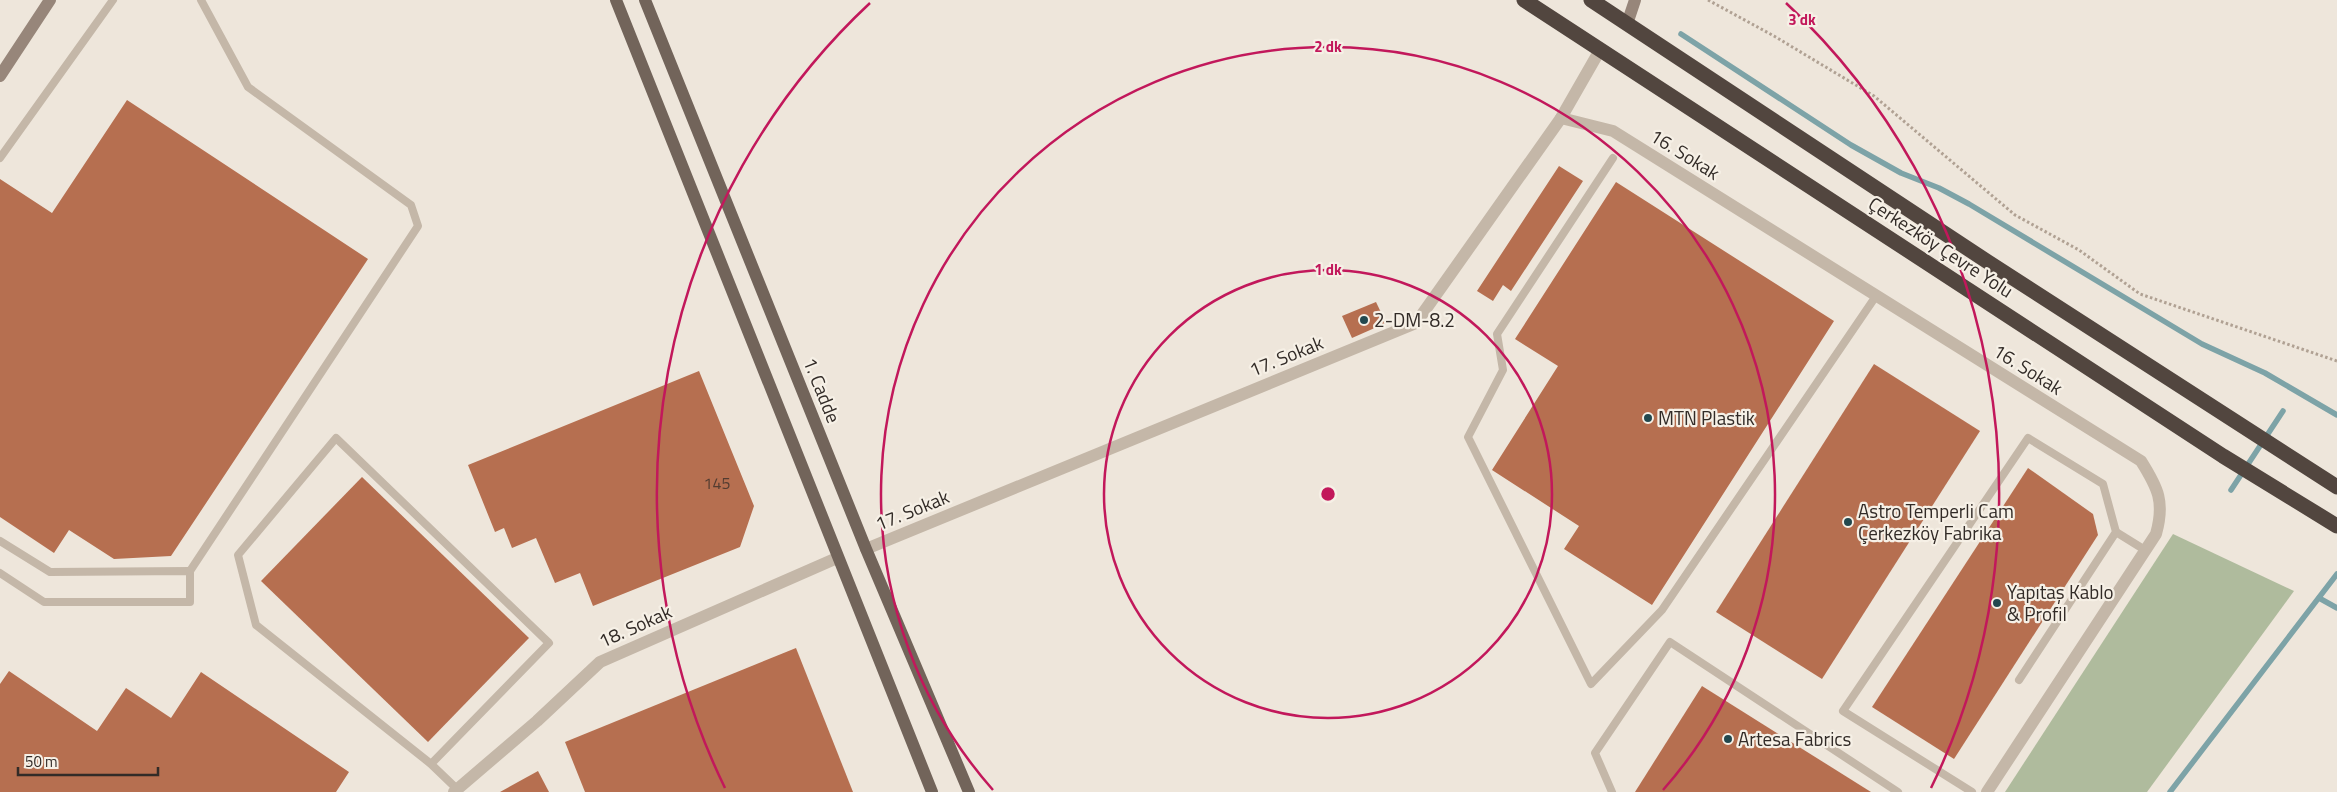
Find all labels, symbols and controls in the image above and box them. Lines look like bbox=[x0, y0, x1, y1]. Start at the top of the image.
text: 3 dk bbox=[1788, 8, 1816, 31]
text: 2 dk bbox=[1314, 35, 1342, 58]
street label: 16. Sokak bbox=[1645, 121, 1726, 186]
street label: Çerkezköy Çevre Yolu bbox=[1863, 189, 2020, 304]
text: 1 dk bbox=[1314, 258, 1342, 281]
place label: 2-DM-8.2 bbox=[1374, 305, 1455, 334]
marker: 2-DM-8.2 bbox=[1358, 314, 1370, 326]
street label: 17. Sokak bbox=[1244, 328, 1327, 384]
street label: 16. Sokak bbox=[1988, 336, 2069, 401]
street label: 1. Cadde bbox=[796, 353, 849, 427]
place label: MTN Plastik bbox=[1658, 403, 1755, 432]
marker: MTN Plastik bbox=[1642, 412, 1654, 424]
house number: 145 bbox=[704, 471, 730, 495]
street label: 17. Sokak bbox=[870, 482, 953, 538]
centre of rings bbox=[1319, 485, 1337, 503]
place label: Astro Temperli Cam Çerkezköy Fabrika bbox=[1858, 496, 2014, 547]
marker: Astro Temperli Cam Çerkezköy Fabrika bbox=[1842, 516, 1854, 528]
place label: Yapıtaş Kablo & Profil bbox=[2007, 577, 2114, 628]
street label: 18. Sokak bbox=[593, 597, 676, 655]
marker: Yapıtaş Kablo & Profil bbox=[1991, 597, 2003, 609]
place label: Artesa Fabrics bbox=[1738, 724, 1852, 753]
marker: Artesa Fabrics bbox=[1722, 733, 1734, 745]
scale bar bbox=[18, 744, 158, 776]
text: 50 m bbox=[25, 750, 58, 773]

